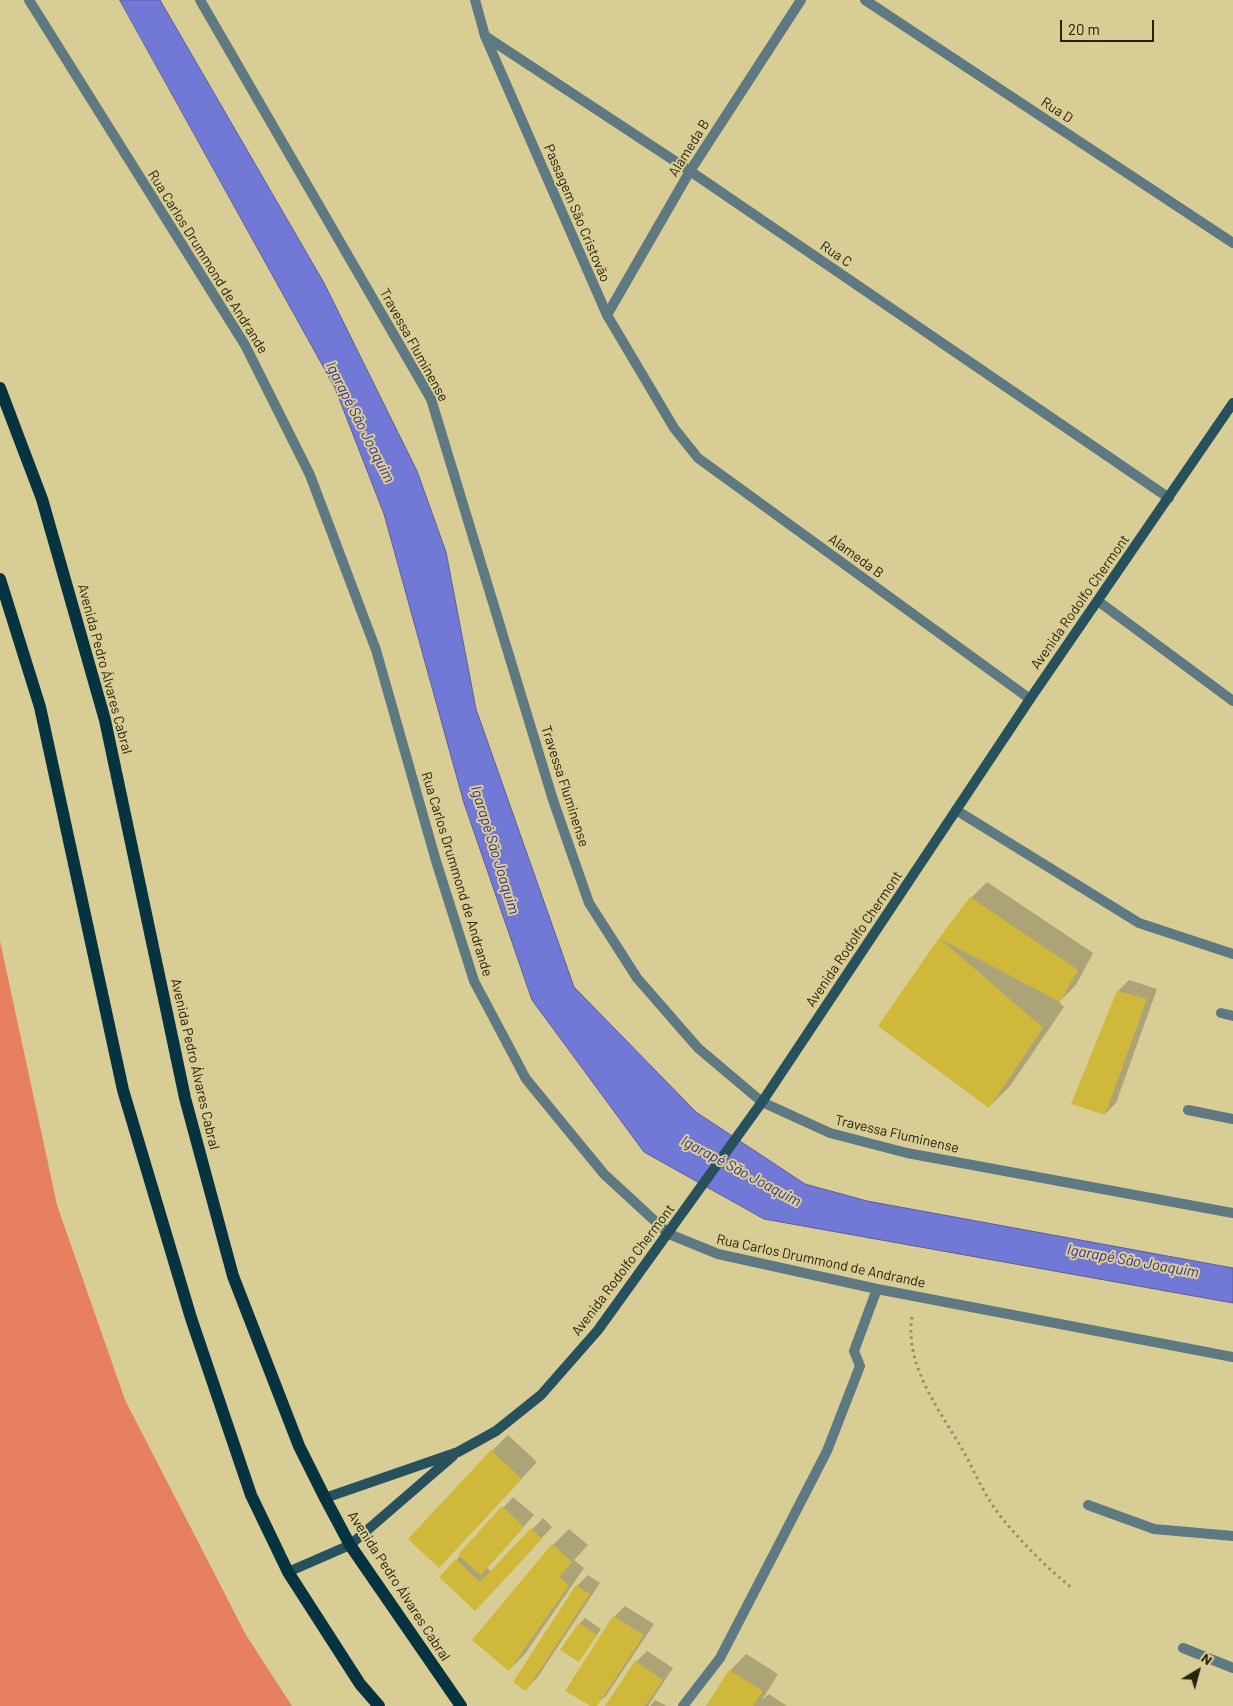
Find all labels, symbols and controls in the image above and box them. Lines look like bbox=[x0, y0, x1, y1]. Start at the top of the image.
scale bar bbox=[1063, 10, 1157, 42]
text: 20 m bbox=[1068, 20, 1100, 38]
street label: Rua D bbox=[1038, 94, 1076, 126]
street label: Alameda B bbox=[665, 116, 713, 180]
street label: Passagem São Cristovão bbox=[540, 142, 614, 284]
street label: Rua Carlos Drummond de Andrande bbox=[144, 167, 272, 357]
street label: Rua C bbox=[817, 237, 855, 271]
street label: Travessa Fluminense bbox=[376, 285, 452, 405]
water label: Igarapé São Joaquim bbox=[322, 358, 398, 486]
street label: Alameda B bbox=[825, 530, 887, 582]
street label: Avenida Rodolfo Chermont bbox=[1027, 532, 1133, 672]
street label: Avenida Pedro Álvares Cabral bbox=[74, 582, 136, 756]
street label: Travessa Fluminense bbox=[537, 723, 593, 849]
street label: Rua Carlos Drummond de Andrande bbox=[418, 770, 496, 978]
water label: Igarapé São Joaquim bbox=[467, 783, 523, 917]
street label: Avenida Rodolfo Chermont bbox=[802, 868, 906, 1010]
street label: Avenida Pedro Álvares Cabral bbox=[167, 977, 223, 1151]
street label: Travessa Fluminense bbox=[833, 1112, 961, 1156]
water label: Igarapé São Joaquim bbox=[678, 1132, 804, 1210]
street label: Avenida Rodolfo Chermont bbox=[568, 1201, 678, 1339]
street label: Rua Carlos Drummond de Andrande bbox=[715, 1231, 927, 1291]
water label: Igarapé São Joaquim bbox=[1066, 1241, 1200, 1281]
street label: Avenida Pedro Álvares Cabral bbox=[344, 1508, 454, 1664]
north arrow bbox=[1173, 1646, 1223, 1696]
text: N bbox=[1198, 1649, 1216, 1668]

